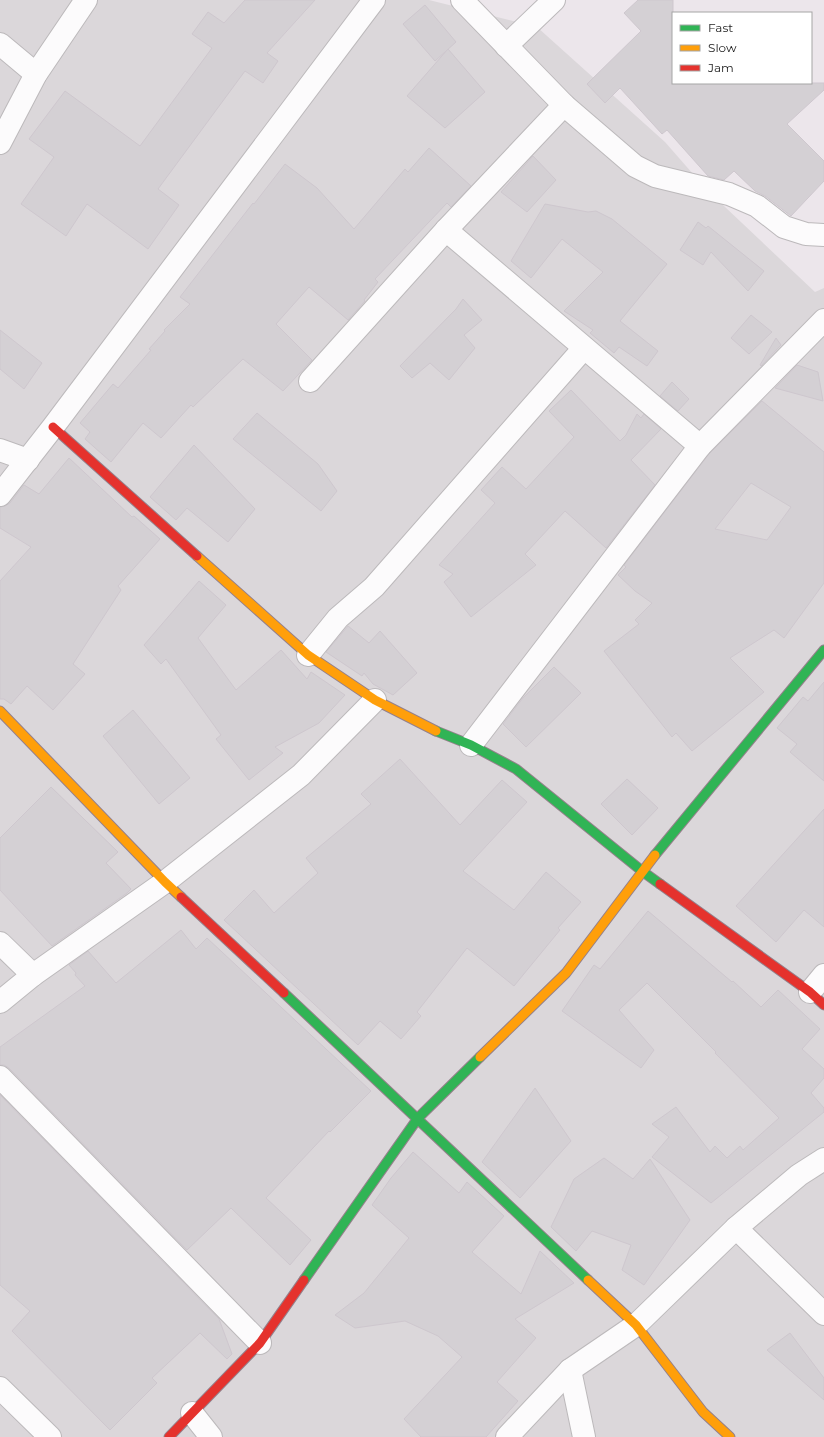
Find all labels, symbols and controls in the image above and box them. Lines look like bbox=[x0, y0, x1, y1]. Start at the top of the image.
legend bbox=[672, 12, 812, 84]
text: Fast bbox=[708, 20, 733, 35]
text: Slow bbox=[708, 40, 737, 55]
text: Jam bbox=[707, 60, 734, 75]

